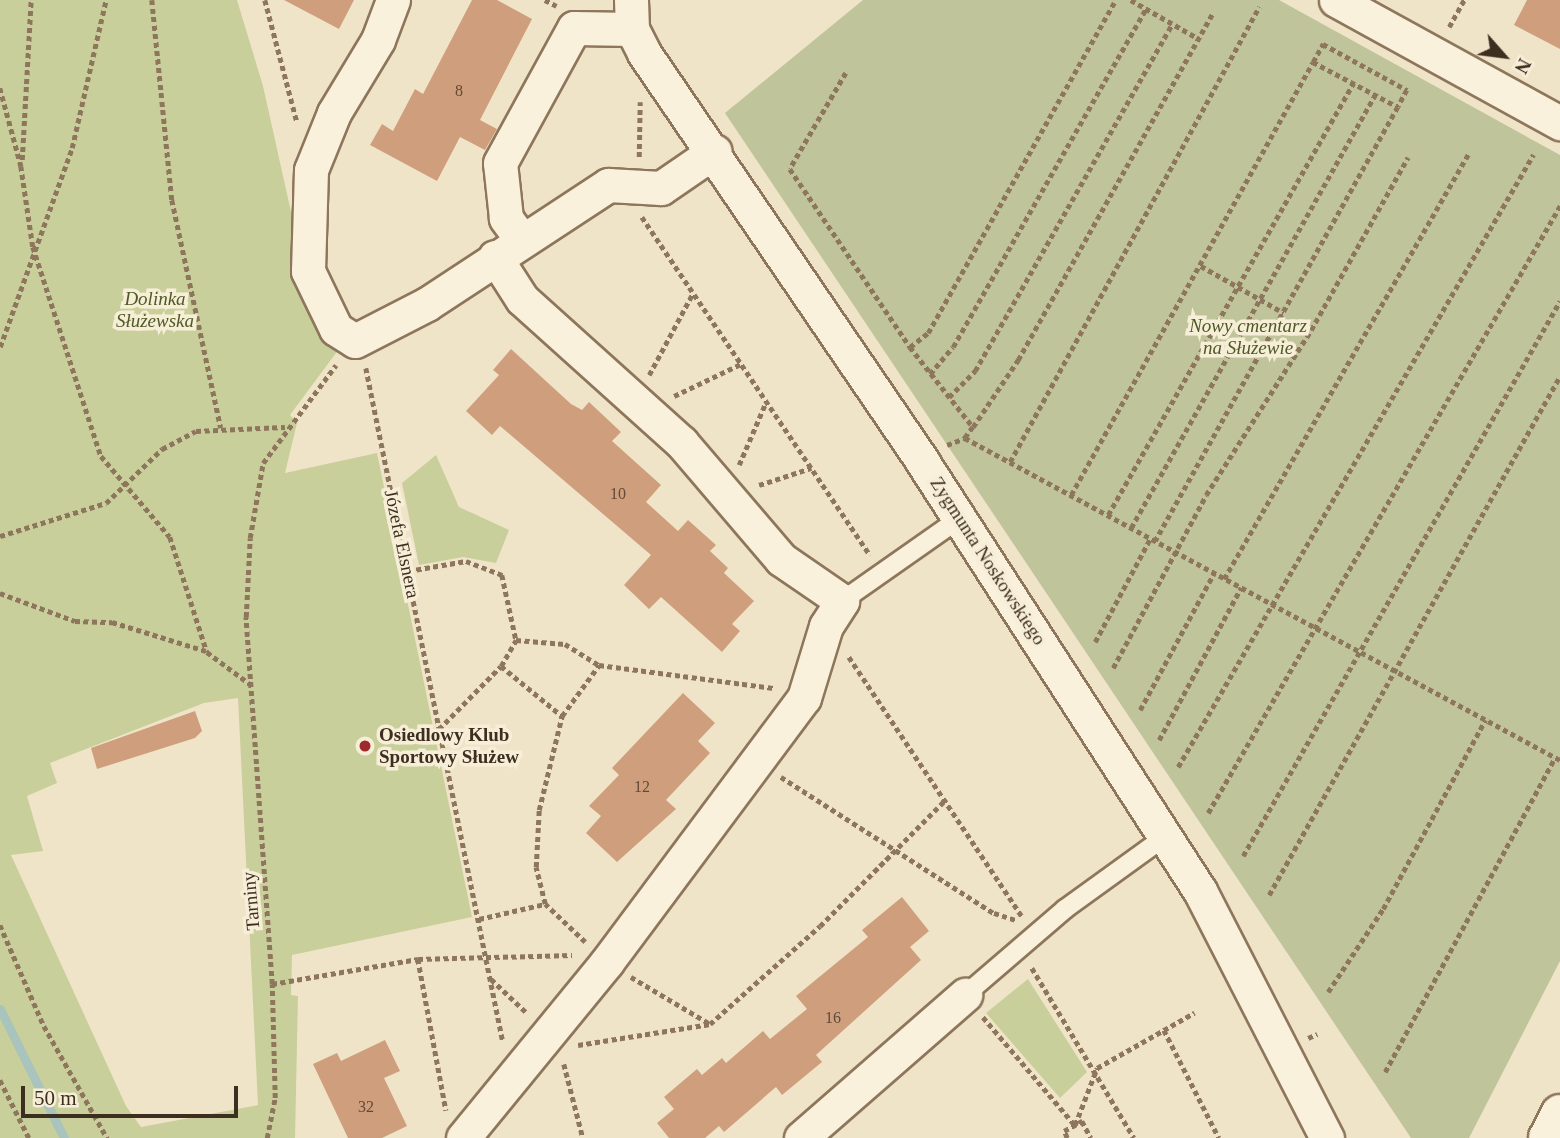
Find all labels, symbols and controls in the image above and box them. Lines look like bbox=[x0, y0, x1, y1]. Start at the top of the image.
north arrow bbox=[1469, 21, 1539, 91]
text: N bbox=[1510, 55, 1535, 77]
house number: 8 bbox=[455, 81, 463, 101]
park label: Dolinka Służewska bbox=[116, 288, 194, 332]
park label: Nowy cmentarz na Służewie bbox=[1189, 315, 1307, 359]
street label: Zygmunta Noskowskiego bbox=[925, 473, 1051, 649]
house number: 10 bbox=[610, 484, 626, 504]
street label: Józefa Elsnera bbox=[379, 488, 425, 600]
place label: Osiedlowy Klub Sportowy Służew bbox=[379, 724, 519, 768]
marker: Osiedlowy Klub Sportowy Służew bbox=[357, 738, 373, 754]
house number: 12 bbox=[634, 777, 650, 797]
street label: Tarniny bbox=[237, 871, 265, 931]
house number: 16 bbox=[825, 1008, 841, 1028]
scale bar bbox=[24, 1072, 242, 1116]
text: 50 m bbox=[34, 1086, 77, 1110]
house number: 32 bbox=[358, 1097, 374, 1117]

